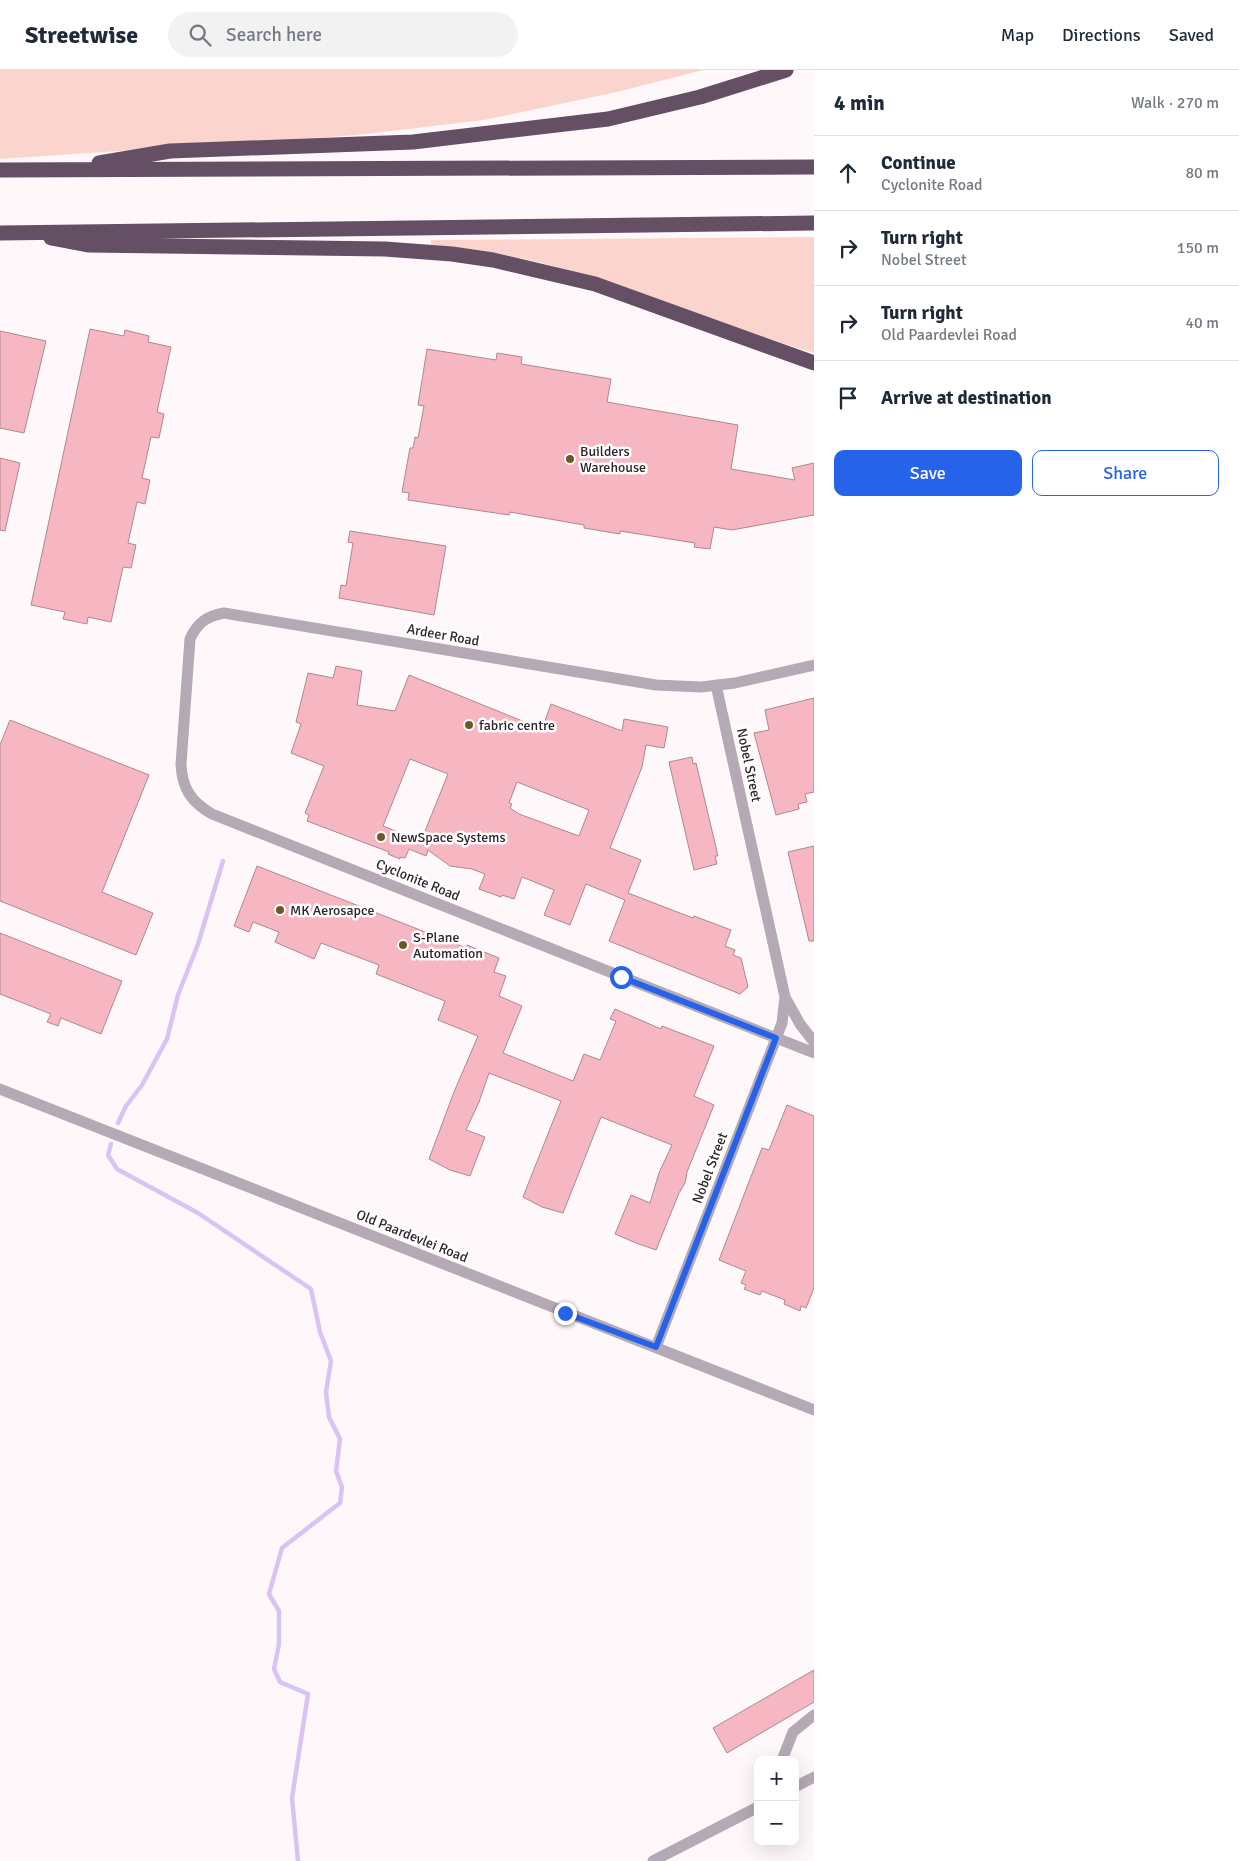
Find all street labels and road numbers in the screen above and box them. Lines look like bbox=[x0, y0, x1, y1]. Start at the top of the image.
street label: Ardeer Road bbox=[405, 620, 481, 650]
street label: Nobel Street bbox=[733, 727, 765, 803]
street label: Cyclonite Road bbox=[374, 855, 462, 905]
street label: Nobel Street bbox=[689, 1130, 731, 1206]
street label: Old Paardevlei Road bbox=[354, 1206, 470, 1266]

